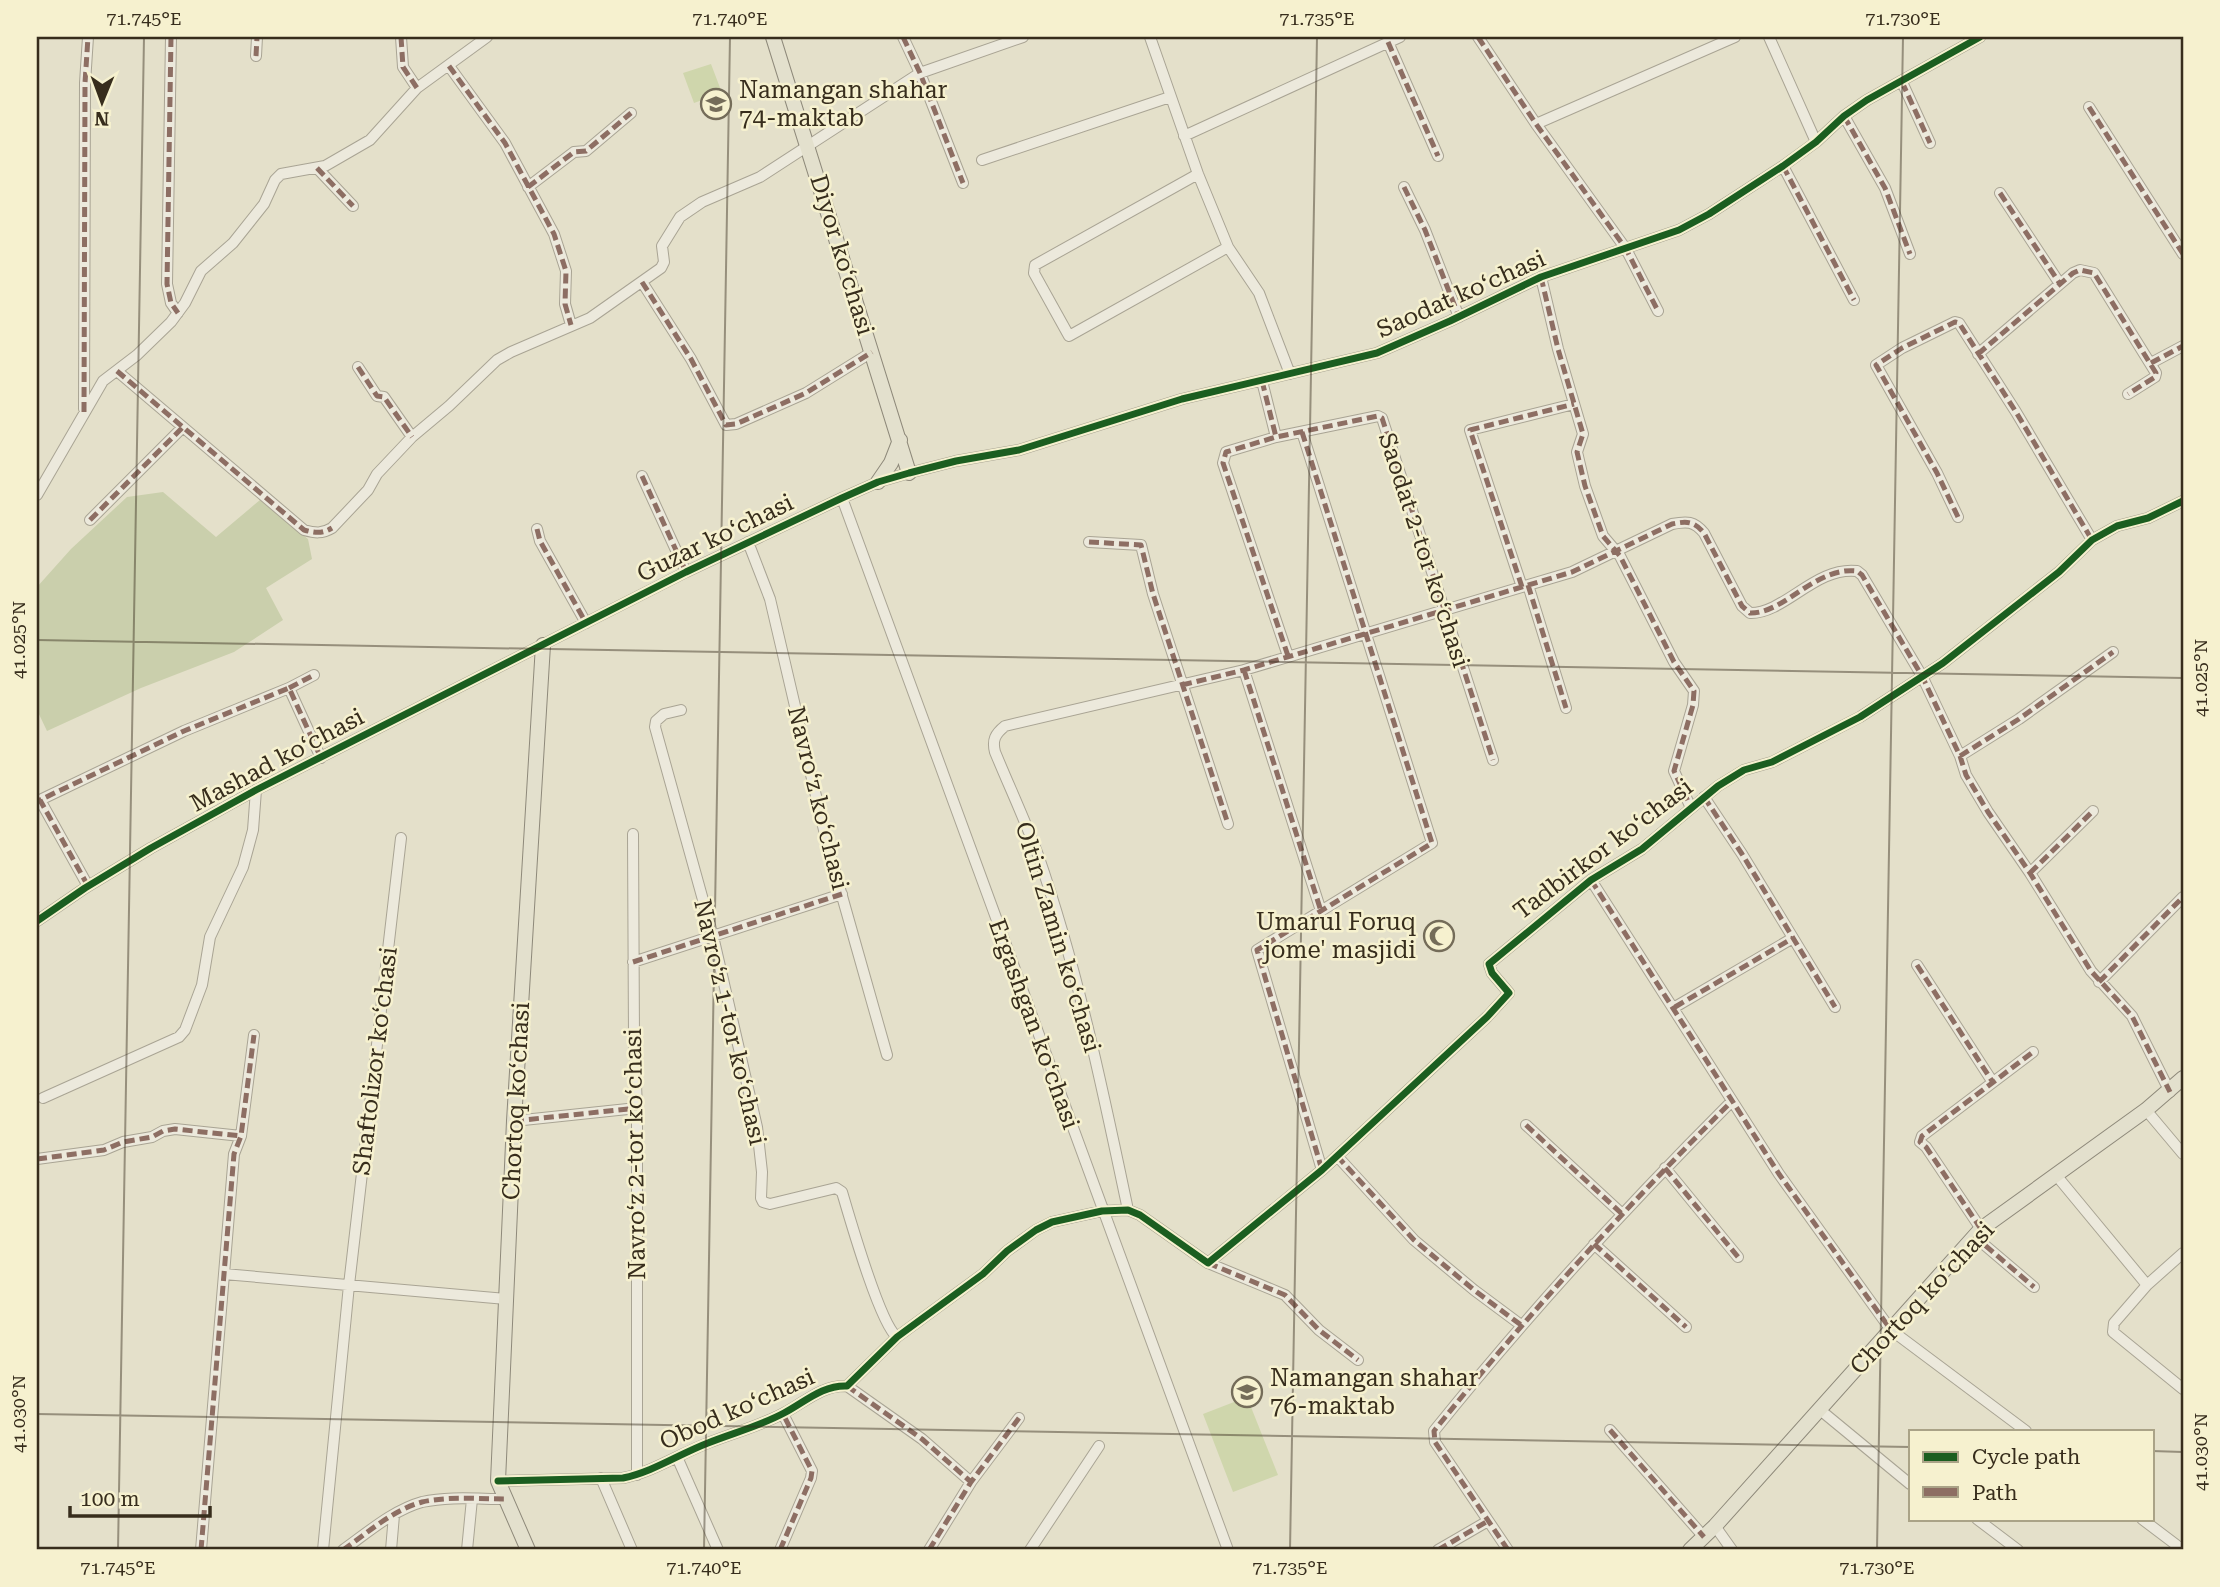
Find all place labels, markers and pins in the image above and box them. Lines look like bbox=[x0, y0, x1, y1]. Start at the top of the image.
place label: Namangan shahar 74-maktab bbox=[739, 76, 947, 132]
school or university icon: Namangan shahar 74-maktab bbox=[699, 87, 733, 121]
place label: Umarul Foruq jome' masjidi bbox=[1256, 908, 1416, 964]
mosque icon: Umarul Foruq jome' masjidi bbox=[1422, 919, 1456, 953]
place label: Namangan shahar 76-maktab bbox=[1270, 1364, 1478, 1420]
school or university icon: Namangan shahar 76-maktab bbox=[1230, 1375, 1264, 1409]

